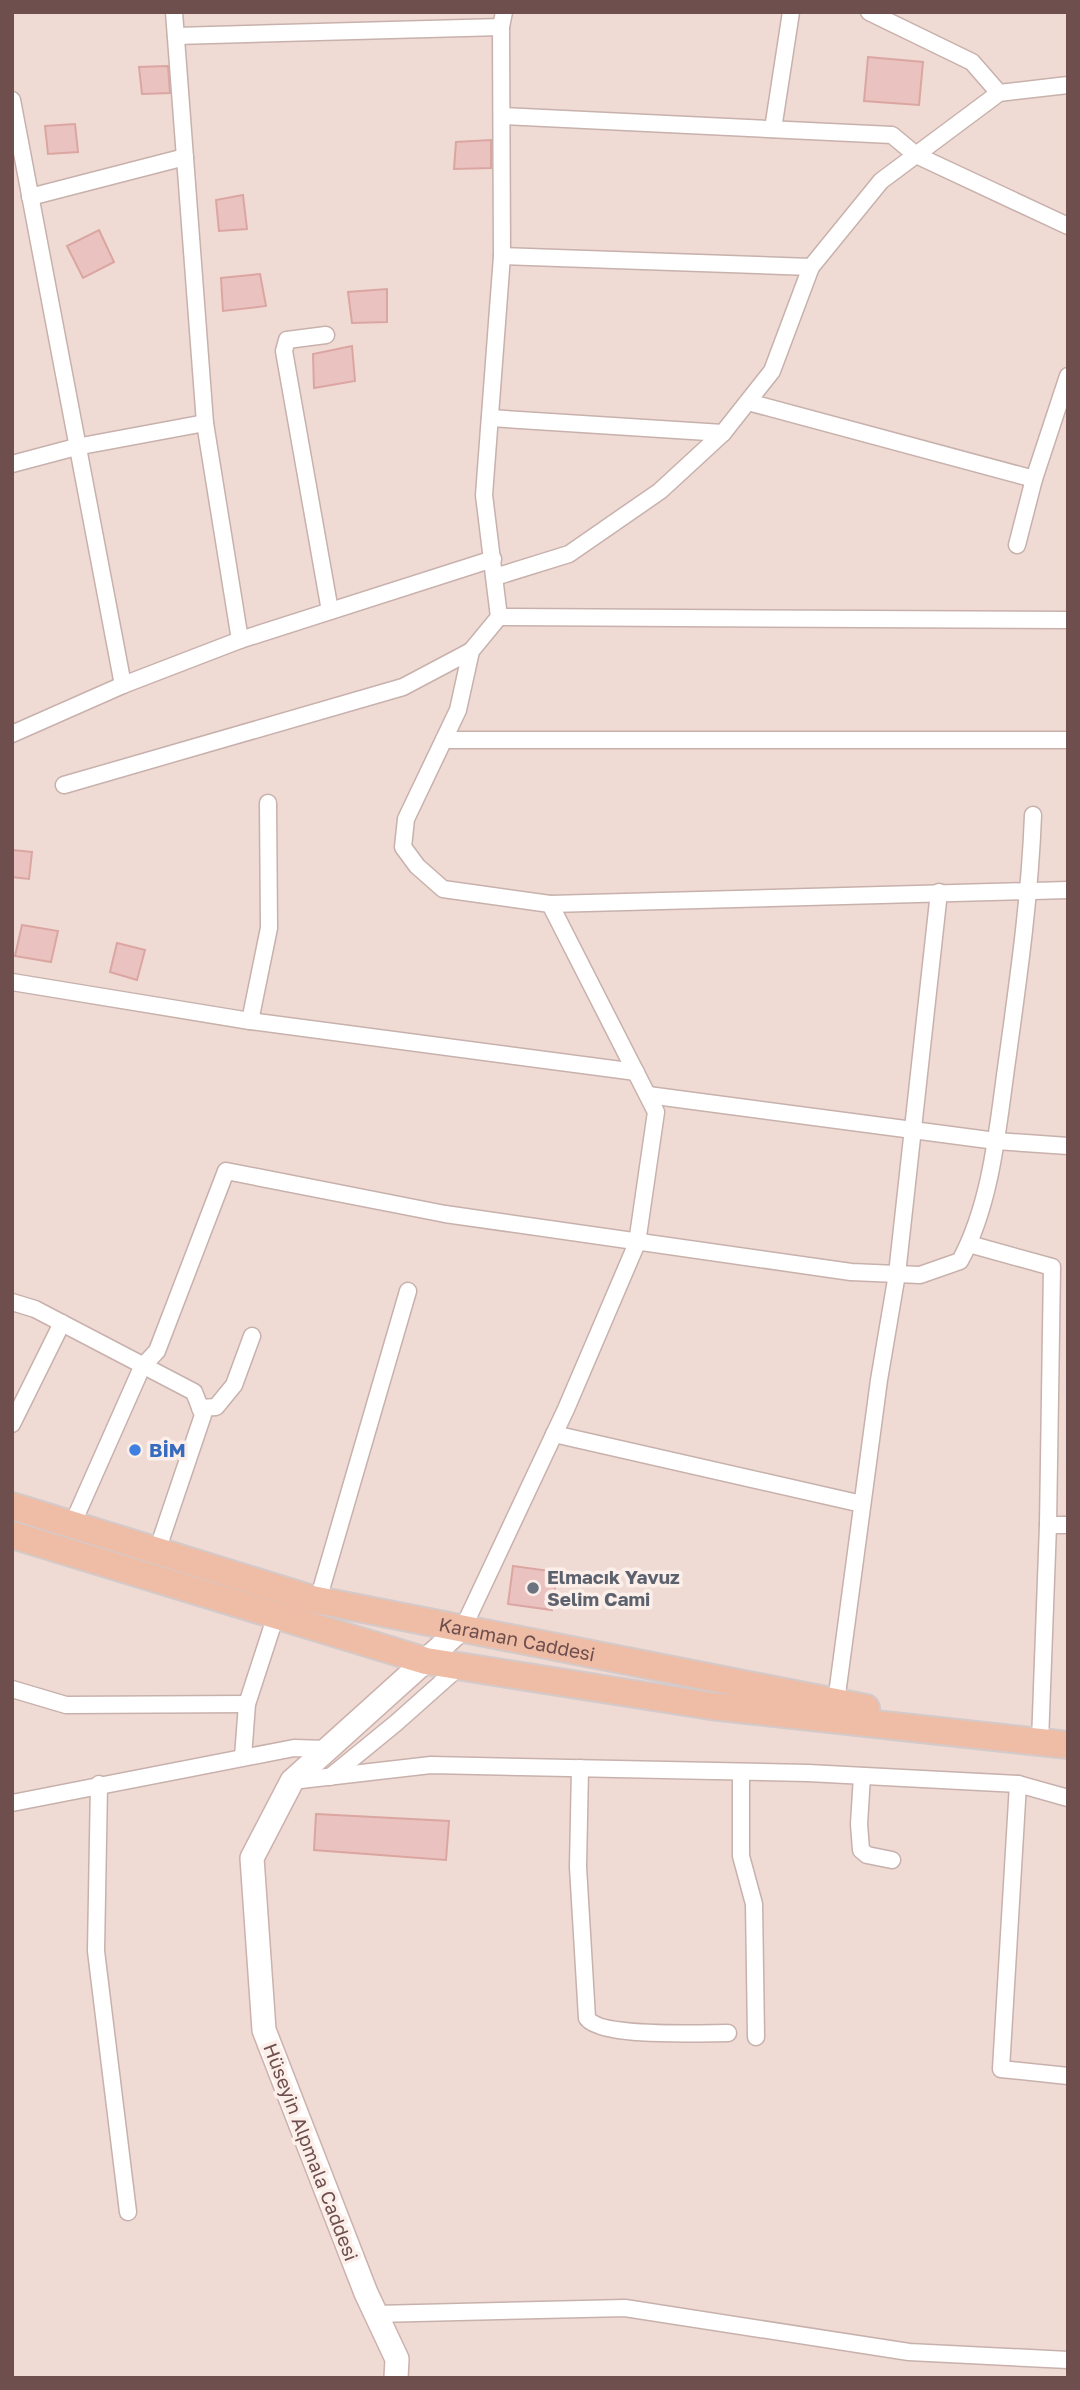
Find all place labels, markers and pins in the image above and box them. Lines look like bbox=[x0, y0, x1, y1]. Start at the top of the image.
place label: BİM bbox=[149, 1438, 186, 1461]
marker: BİM bbox=[127, 1442, 143, 1458]
place label: Elmacık Yavuz Selim Cami bbox=[547, 1565, 680, 1610]
marker: Elmacık Yavuz Selim Cami bbox=[525, 1580, 541, 1596]

